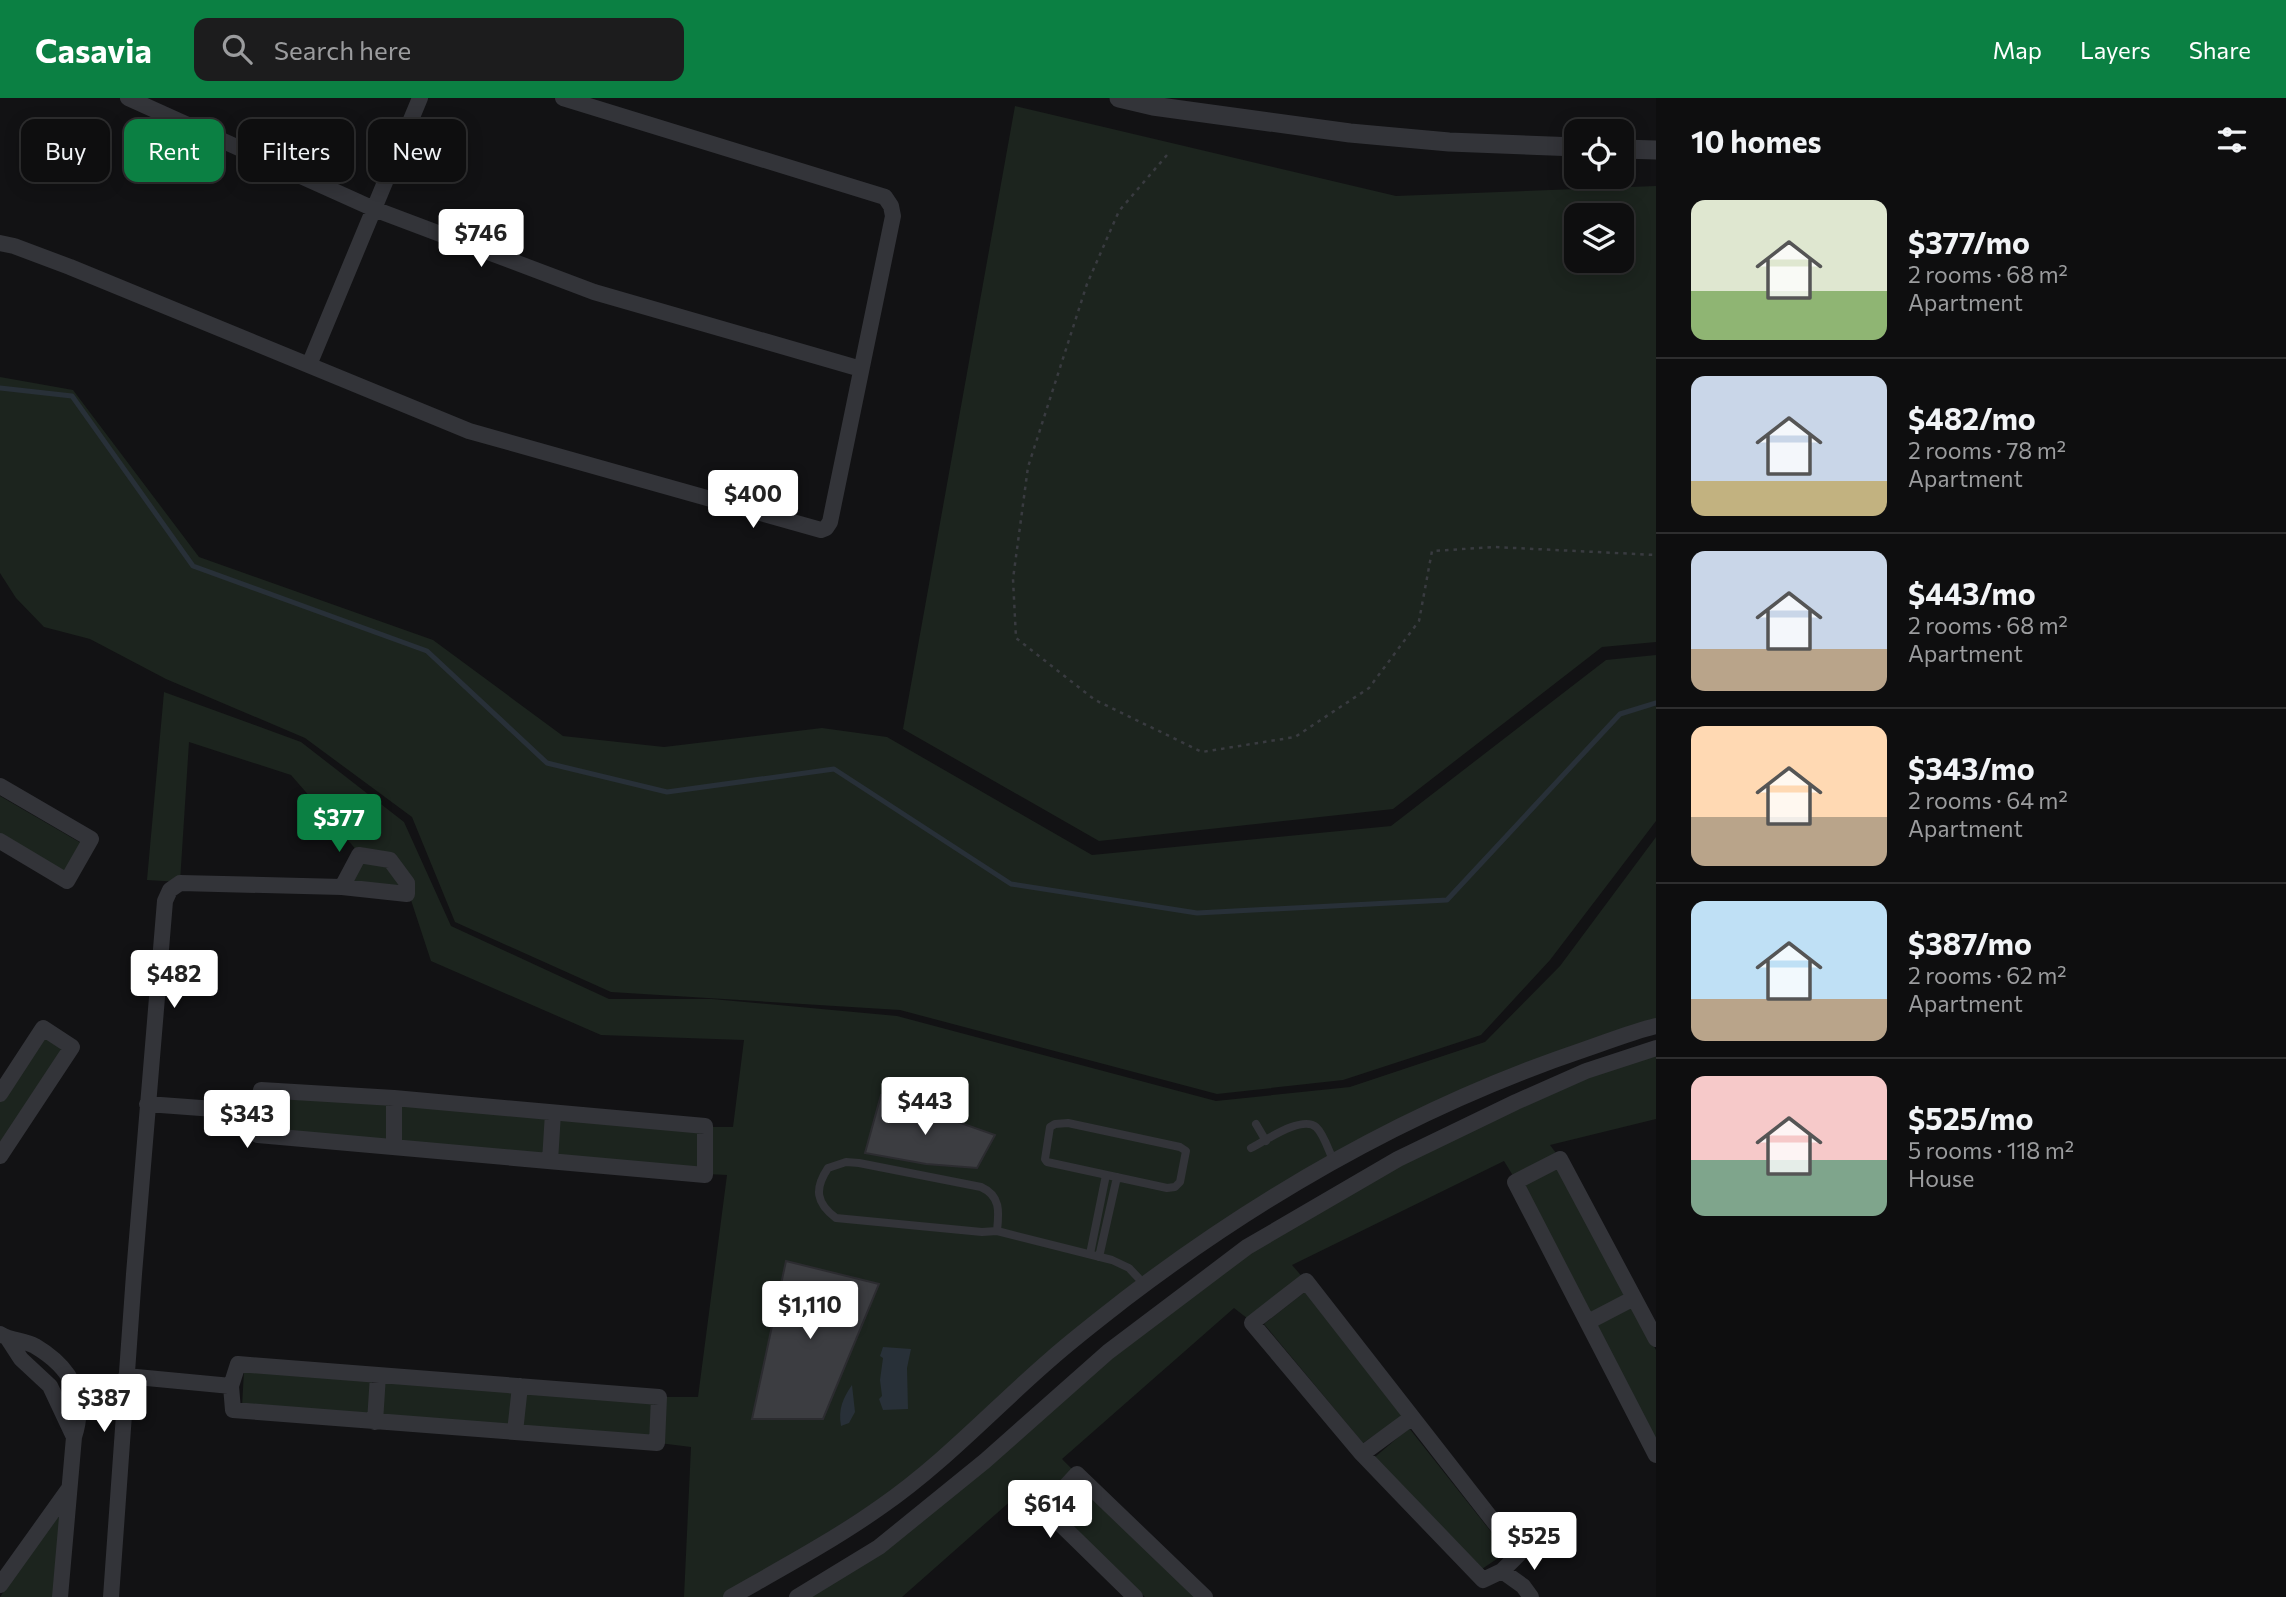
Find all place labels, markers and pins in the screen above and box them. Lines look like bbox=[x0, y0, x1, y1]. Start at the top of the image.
pin: $746 bbox=[440, 209, 522, 269]
pin: $400 bbox=[712, 470, 794, 530]
pin: $377 bbox=[298, 794, 380, 854]
pin: $482 bbox=[133, 950, 215, 1010]
pin: $443 bbox=[884, 1077, 966, 1137]
pin: $343 bbox=[206, 1090, 288, 1150]
pin: $1,110 bbox=[753, 1282, 867, 1341]
pin: $387 bbox=[63, 1374, 145, 1434]
pin: $614 bbox=[1009, 1480, 1091, 1540]
pin: $525 bbox=[1493, 1512, 1575, 1572]

